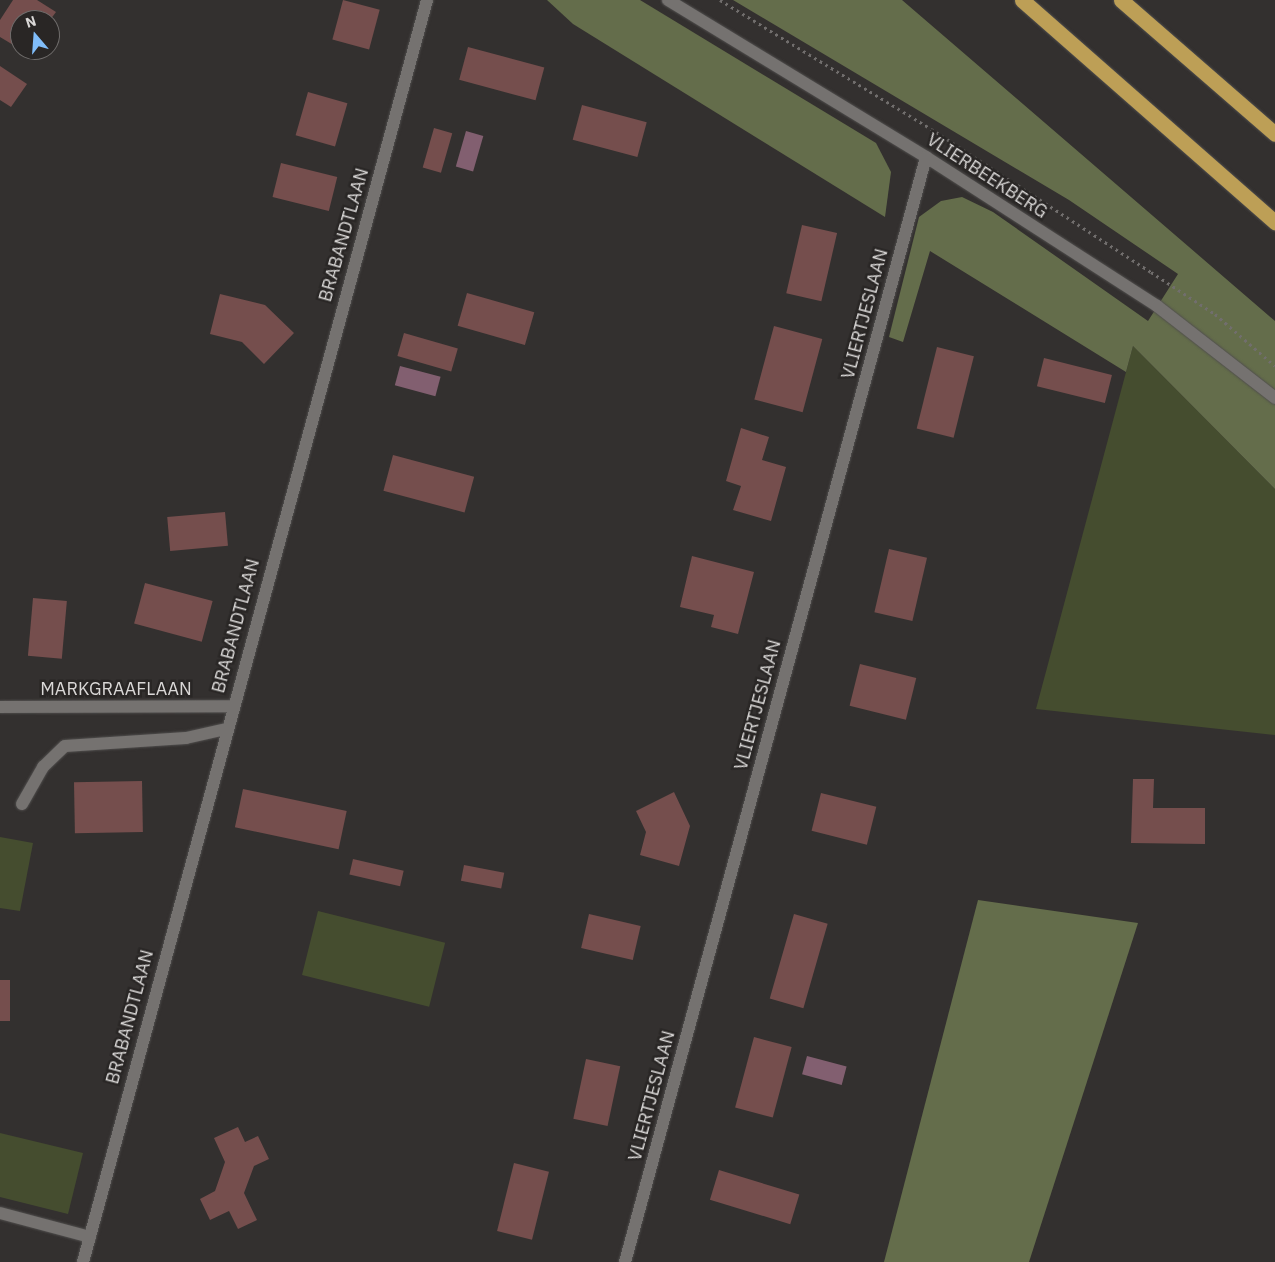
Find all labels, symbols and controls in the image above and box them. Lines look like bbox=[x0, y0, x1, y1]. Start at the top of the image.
north arrow bbox=[10, 10, 60, 60]
text: N bbox=[23, 12, 38, 32]
street label: VLIERBEEKBERG bbox=[923, 129, 1051, 223]
street label: BRABANDTLAAN bbox=[315, 166, 373, 304]
street label: VLIERTJESLAAN bbox=[837, 247, 893, 381]
street label: BRABANDTLAAN bbox=[208, 557, 264, 695]
street label: VLIERTJESLAAN bbox=[730, 638, 786, 772]
street label: MARKGRAAFLAAN bbox=[40, 678, 192, 700]
street label: BRABANDTLAAN bbox=[102, 948, 158, 1086]
street label: VLIERTJESLAAN bbox=[624, 1029, 680, 1163]

